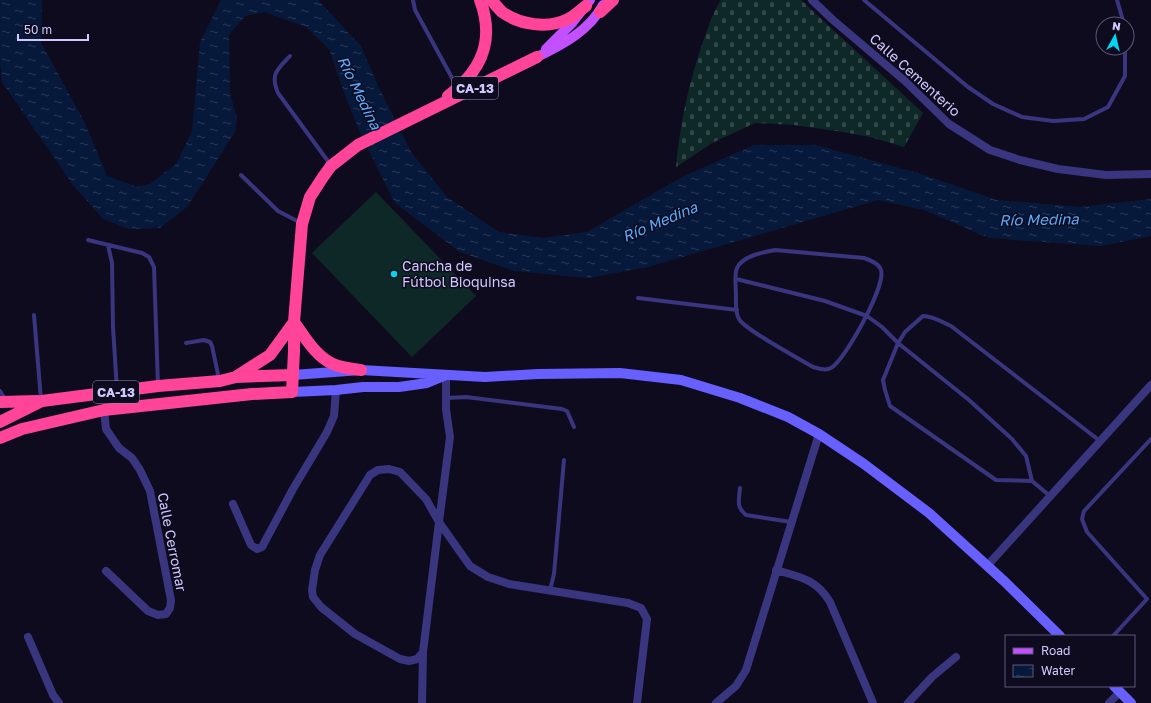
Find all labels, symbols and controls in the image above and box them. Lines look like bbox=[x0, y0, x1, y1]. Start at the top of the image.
scale bar bbox=[18, 16, 88, 42]
north arrow bbox=[1095, 16, 1135, 56]
text: N bbox=[1111, 19, 1122, 33]
text: 50 m bbox=[24, 22, 52, 37]
street label: Calle Cementerio bbox=[867, 30, 964, 120]
water label: Río Medina bbox=[334, 53, 386, 133]
road number: CA-13 bbox=[452, 77, 498, 99]
water label: Río Medina bbox=[619, 197, 700, 245]
water label: Río Medina bbox=[999, 209, 1079, 229]
place label: Cancha de Fútbol Bioquinsa bbox=[402, 257, 516, 290]
marker: Cancha de Fútbol Bioquinsa bbox=[389, 269, 399, 279]
road number: CA-13 bbox=[93, 381, 139, 403]
street label: Calle Cerromar bbox=[155, 491, 191, 593]
legend bbox=[1005, 635, 1135, 687]
text: Road bbox=[1041, 643, 1070, 658]
text: Water bbox=[1041, 663, 1075, 678]

